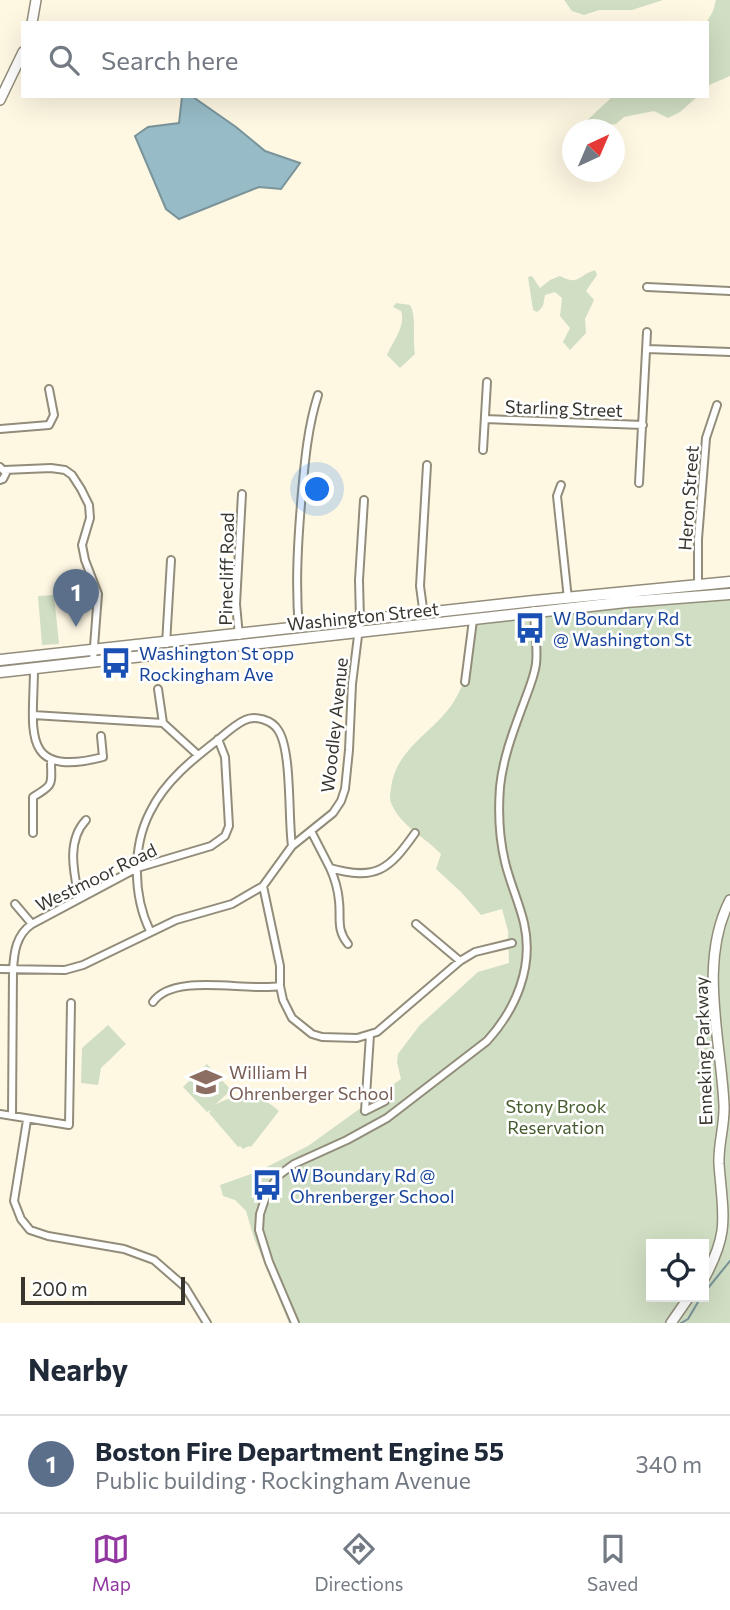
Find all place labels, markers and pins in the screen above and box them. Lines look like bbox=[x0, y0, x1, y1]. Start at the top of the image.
pin: 1 bbox=[53, 569, 99, 627]
place label: W Boundary Rd @ Washington St bbox=[553, 607, 692, 650]
bus stop icon: W Boundary Rd @ Washington St bbox=[513, 611, 547, 645]
place label: Washington St opp Rockingham Ave bbox=[139, 642, 294, 685]
bus stop icon: Washington St opp Rockingham Ave bbox=[99, 646, 133, 680]
place label: William H Ohrenberger School bbox=[229, 1061, 394, 1104]
school or university icon: William H Ohrenberger School bbox=[189, 1065, 223, 1099]
place label: W Boundary Rd @ Ohrenberger School bbox=[290, 1164, 455, 1207]
bus stop icon: W Boundary Rd @ Ohrenberger School bbox=[250, 1168, 284, 1202]

